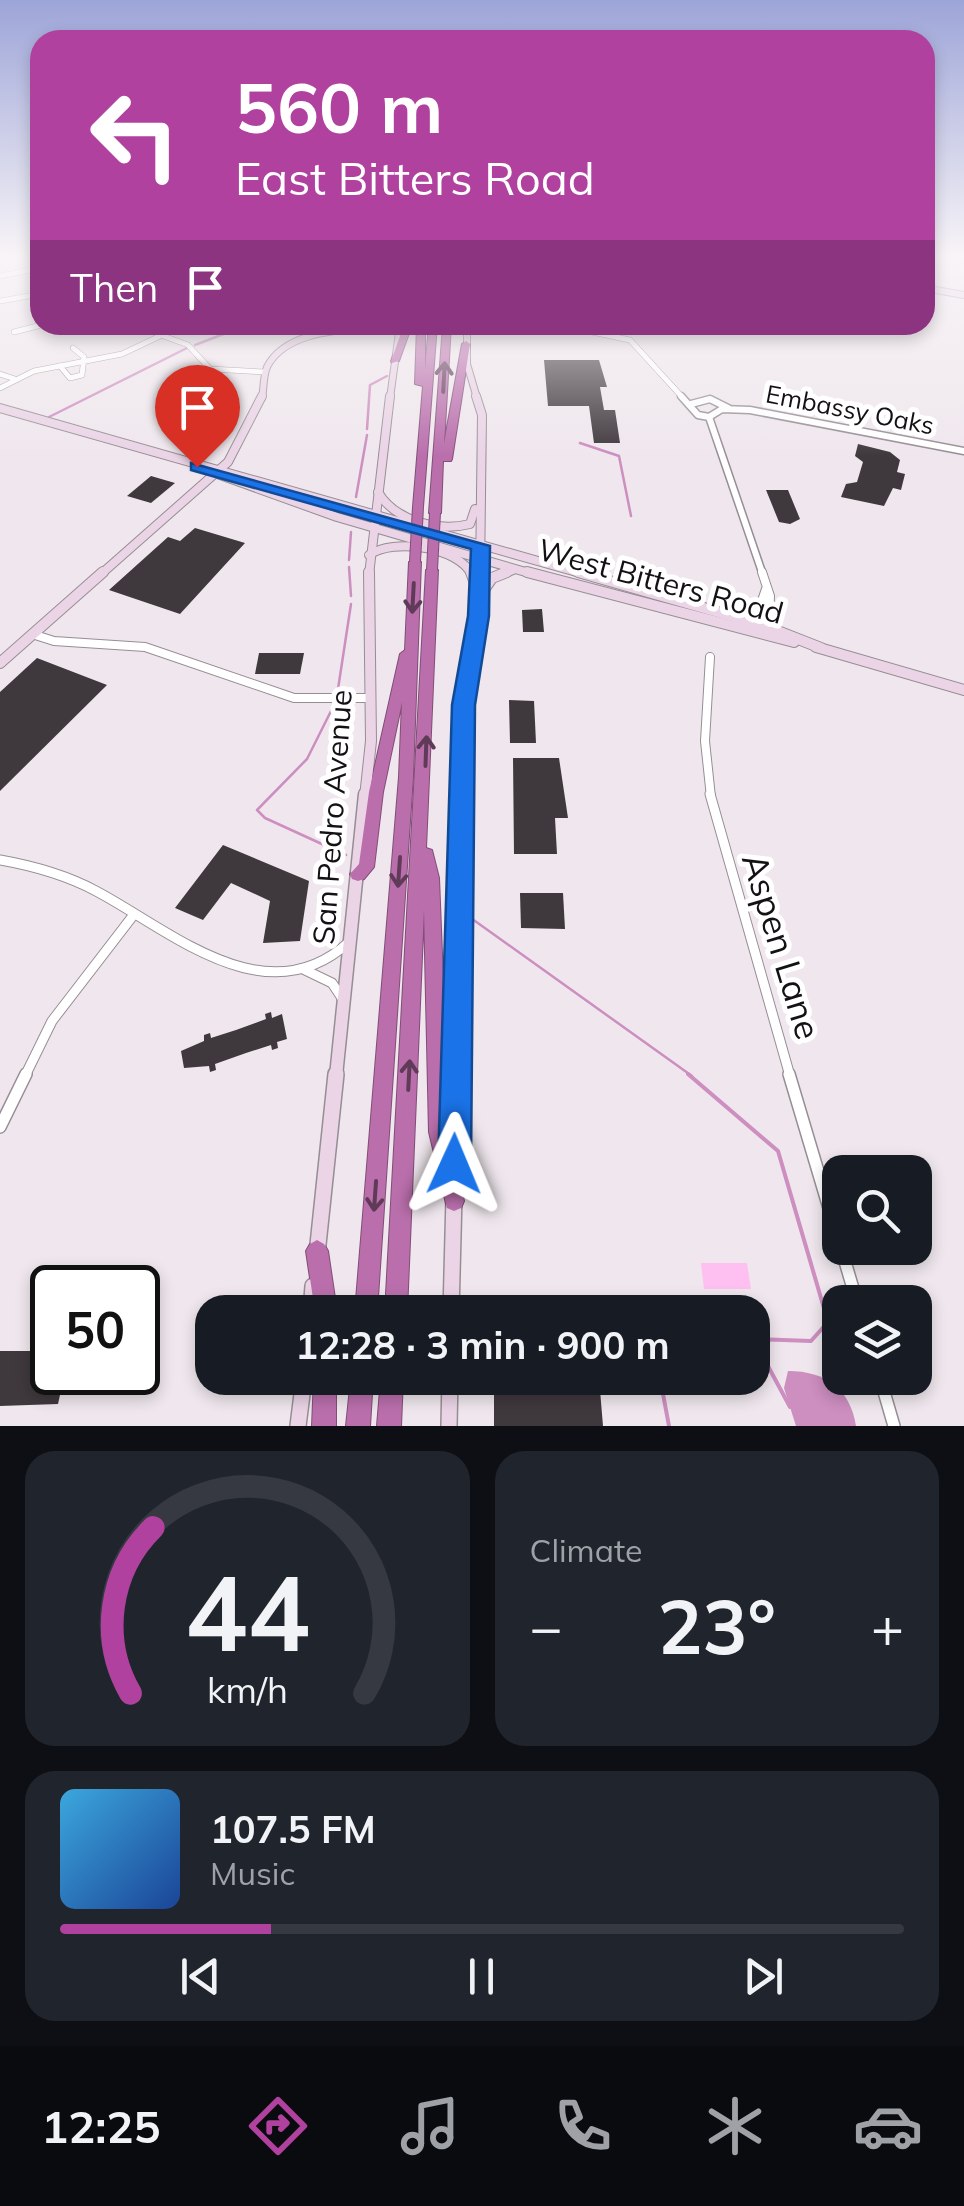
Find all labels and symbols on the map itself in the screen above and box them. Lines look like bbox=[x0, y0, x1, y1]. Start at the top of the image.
one-way arrow bbox=[435, 361, 454, 393]
pin bbox=[155, 365, 240, 468]
street label: Embassy Oaks bbox=[763, 378, 937, 440]
street label: West Bitters Road bbox=[534, 530, 788, 632]
one-way arrow bbox=[403, 582, 422, 614]
street label: San Pedro Avenue bbox=[304, 688, 360, 946]
one-way arrow bbox=[417, 735, 436, 767]
street label: Aspen Lane bbox=[733, 848, 831, 1044]
one-way arrow bbox=[389, 855, 408, 887]
one-way arrow bbox=[400, 1060, 419, 1092]
position arrow bbox=[402, 1112, 506, 1216]
one-way arrow bbox=[365, 1179, 384, 1211]
speed limit sign: 50 bbox=[30, 1265, 160, 1395]

